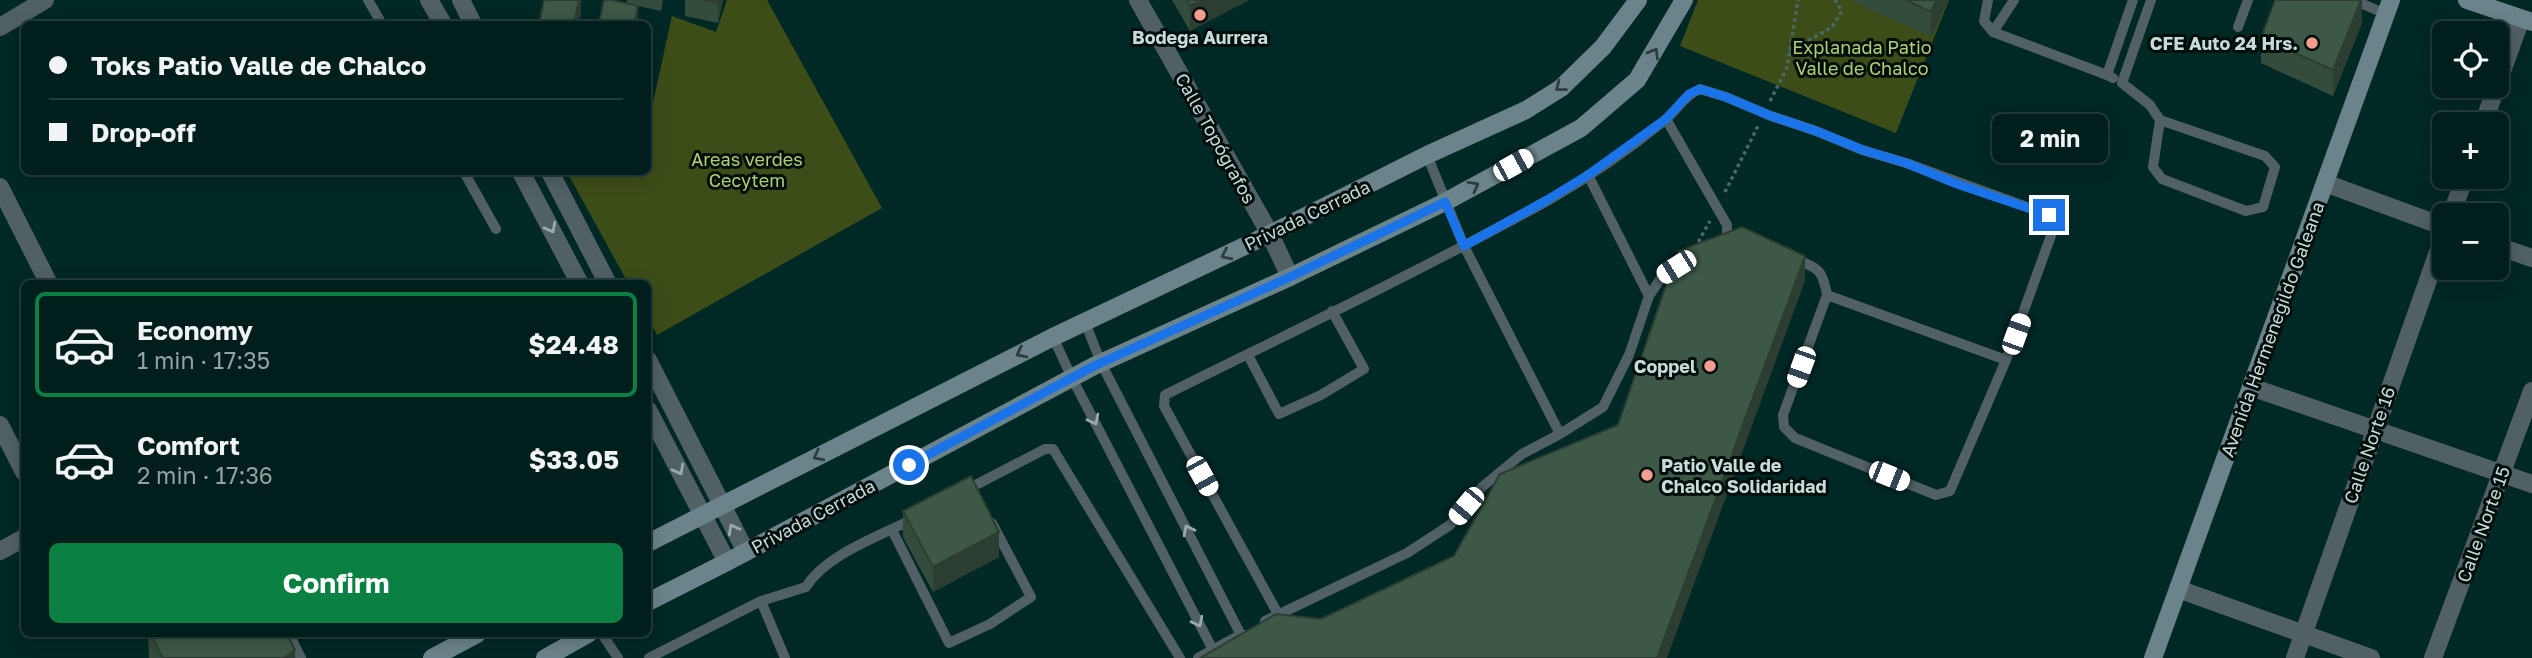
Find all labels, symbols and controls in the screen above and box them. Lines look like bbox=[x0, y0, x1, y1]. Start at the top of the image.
marker: Bodega Aurrera bbox=[1192, 7, 1208, 23]
map controls bbox=[2432, 21, 2509, 280]
button: locate bbox=[2432, 21, 2509, 98]
place label: Bodega Aurrera bbox=[1132, 26, 1268, 48]
place label: CFE Auto 24 Hrs. bbox=[2150, 32, 2298, 54]
marker: CFE Auto 24 Hrs. bbox=[2304, 35, 2320, 51]
park label: Explanada Patio Valle de Chalco bbox=[1792, 36, 1932, 79]
one-way arrow bbox=[1646, 47, 1659, 60]
text: Toks Patio Valle de Chalco bbox=[91, 50, 426, 81]
street label: Calle Topógrafos bbox=[1171, 69, 1261, 207]
one-way arrow bbox=[1555, 78, 1568, 91]
button: + bbox=[2432, 112, 2509, 189]
callout: 2 min bbox=[1991, 114, 2107, 162]
text: Drop-off bbox=[91, 117, 196, 148]
text: 2 min bbox=[2020, 124, 2080, 152]
car bbox=[1490, 146, 1537, 184]
park label: Areas verdes Cecytem bbox=[691, 148, 803, 191]
street label: Privada Cerrada bbox=[1241, 175, 1373, 255]
one-way arrow bbox=[1467, 181, 1479, 194]
street label: Avenida Hermenegildo Galeana bbox=[2216, 198, 2328, 460]
route end bbox=[2033, 199, 2065, 231]
button: − bbox=[2432, 203, 2509, 280]
one-way arrow bbox=[542, 220, 556, 233]
one-way arrow bbox=[1221, 247, 1233, 261]
car bbox=[1653, 247, 1700, 287]
car bbox=[1999, 311, 2034, 357]
icon: car bbox=[53, 313, 116, 376]
text: Economy bbox=[137, 315, 253, 346]
text: $24.48 bbox=[528, 329, 619, 360]
car bbox=[1784, 344, 1819, 390]
one-way arrow bbox=[1016, 345, 1028, 359]
text: 1 min · 17:35 bbox=[137, 346, 270, 374]
place label: Coppel bbox=[1634, 355, 1696, 377]
marker: Coppel bbox=[1702, 358, 1718, 374]
street label: Calle Norte 16 bbox=[2339, 384, 2399, 506]
one-way arrow bbox=[1085, 413, 1099, 425]
icon: car bbox=[53, 428, 116, 491]
text: Comfort bbox=[137, 430, 240, 461]
text: $33.05 bbox=[529, 444, 619, 475]
one-way arrow bbox=[813, 448, 825, 462]
route start bbox=[893, 449, 925, 481]
car bbox=[1183, 453, 1222, 499]
place label: Patio Valle de Chalco Solidaridad bbox=[1661, 454, 1827, 497]
car bbox=[1866, 458, 1913, 494]
text: 2 min · 17:36 bbox=[137, 461, 273, 489]
one-way arrow bbox=[671, 463, 685, 476]
street label: Calle Norte 15 bbox=[2452, 463, 2514, 585]
marker: Patio Valle de Chalco Solidaridad bbox=[1639, 467, 1655, 483]
street label: Privada Cerrada bbox=[747, 474, 879, 558]
car bbox=[1445, 483, 1488, 529]
one-way arrow bbox=[728, 523, 741, 536]
one-way arrow bbox=[1182, 525, 1196, 538]
button: Confirm bbox=[49, 543, 623, 623]
one-way arrow bbox=[1190, 615, 1204, 627]

